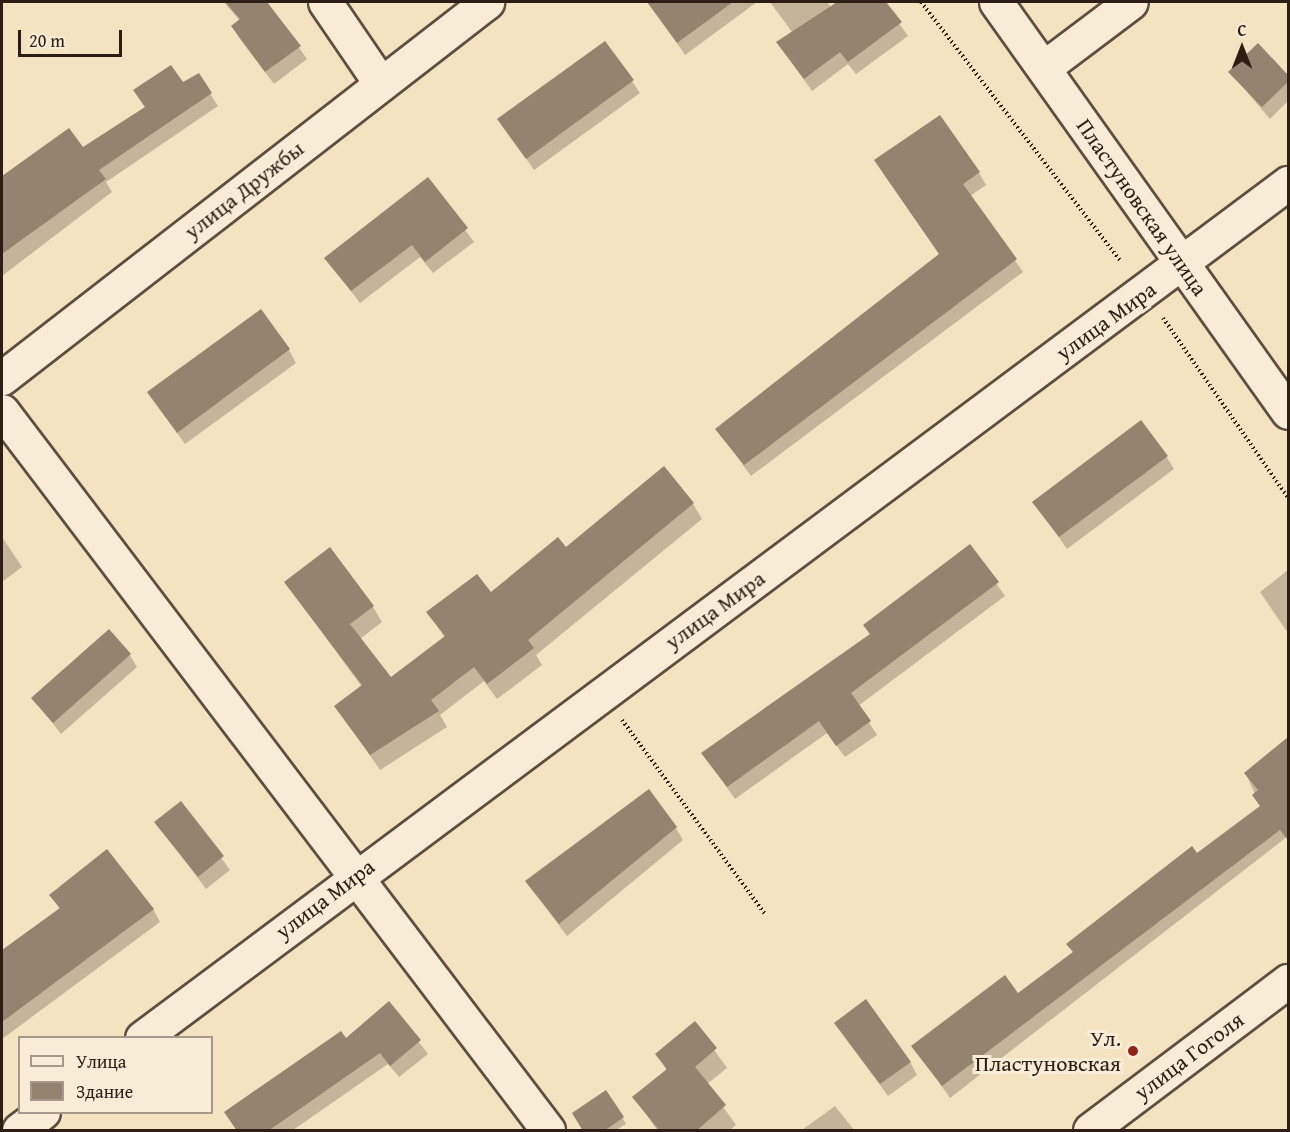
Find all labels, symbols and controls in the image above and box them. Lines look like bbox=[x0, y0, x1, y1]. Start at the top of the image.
scale bar bbox=[21, 18, 124, 56]
north arrow bbox=[1212, 18, 1272, 78]
text: С bbox=[1237, 18, 1247, 42]
text: 20 m bbox=[29, 27, 65, 54]
street label: Пластуновская улица bbox=[1071, 113, 1213, 301]
street label: улица Дружбы bbox=[179, 135, 309, 245]
street label: улица Мира bbox=[1051, 276, 1161, 366]
street label: улица Мира bbox=[660, 565, 770, 655]
street label: улица Мира bbox=[270, 853, 380, 945]
street label: улица Гоголя bbox=[1129, 1006, 1249, 1106]
place label: Ул. Пластуновская bbox=[975, 1025, 1121, 1076]
legend bbox=[18, 1036, 213, 1114]
marker: Ул. Пластуновская bbox=[1126, 1044, 1140, 1058]
text: Улица bbox=[76, 1048, 126, 1075]
text: Здание bbox=[76, 1078, 133, 1105]

